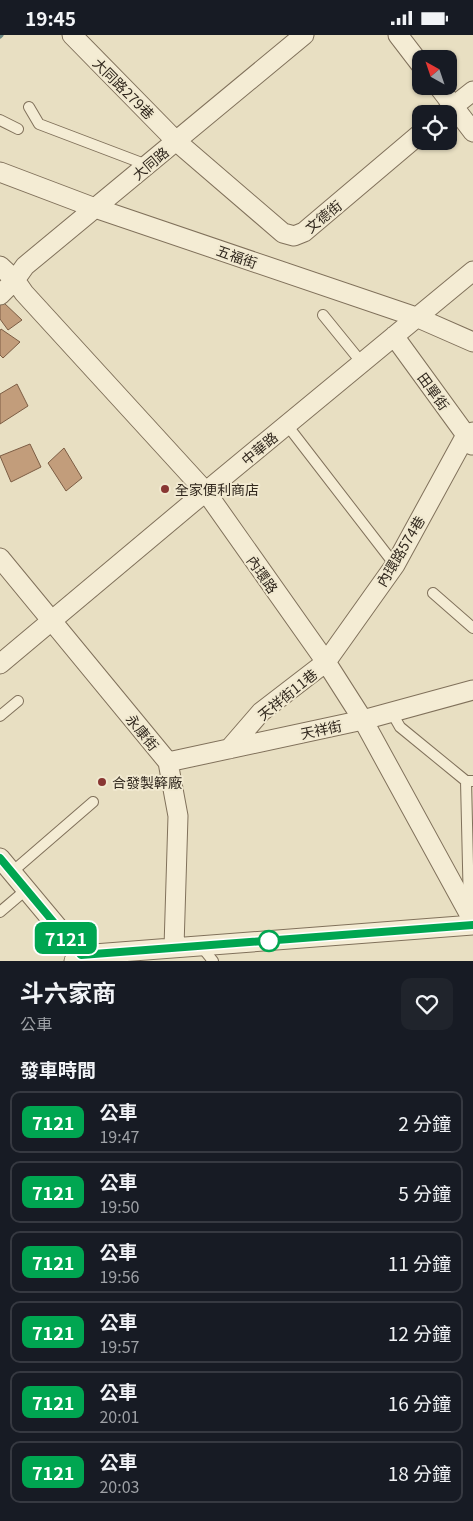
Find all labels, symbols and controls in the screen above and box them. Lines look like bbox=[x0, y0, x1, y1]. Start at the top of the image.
text: 19:45 bbox=[25, 4, 76, 31]
north arrow bbox=[412, 50, 458, 95]
map controls bbox=[412, 50, 457, 150]
street label: 大同路279巷 bbox=[89, 53, 159, 123]
button: locate bbox=[412, 105, 457, 150]
street label: 大同路 bbox=[127, 142, 173, 184]
street label: 文德街 bbox=[300, 195, 346, 237]
street label: 五福街 bbox=[214, 240, 260, 272]
street label: 田單街 bbox=[414, 368, 454, 414]
street label: 中華路 bbox=[236, 427, 282, 469]
place label: 全家便利商店 bbox=[175, 479, 259, 499]
marker: 全家便利商店 bbox=[159, 483, 171, 495]
street label: 內環路574巷 bbox=[371, 512, 429, 590]
street label: 內環路 bbox=[243, 551, 283, 597]
street label: 天祥街11巷 bbox=[253, 664, 321, 724]
street label: 永康街 bbox=[122, 709, 164, 755]
street label: 天祥街 bbox=[298, 715, 344, 743]
place label: 合發製簳廠 bbox=[112, 772, 182, 792]
marker: 合發製簳廠 bbox=[96, 776, 108, 788]
line badge: 7121 bbox=[31, 922, 101, 954]
text: 7121 bbox=[45, 925, 87, 951]
unlabelled marker bbox=[258, 930, 280, 952]
text: 斗六家商 bbox=[20, 974, 116, 1009]
button: heart bbox=[401, 978, 453, 1030]
text: 公車 bbox=[20, 1011, 52, 1035]
text: 發車時間 bbox=[20, 1055, 96, 1082]
text: 公車 bbox=[99, 1097, 138, 1124]
text: 7121 bbox=[32, 1109, 74, 1135]
text: 2 分鐘 bbox=[398, 1109, 451, 1136]
text: 19:47 bbox=[99, 1124, 139, 1148]
text: 公車 bbox=[99, 1167, 138, 1194]
text: 7121 bbox=[32, 1179, 74, 1205]
text: 5 分鐘 bbox=[398, 1179, 451, 1206]
text: 19:50 bbox=[99, 1194, 139, 1218]
text: 公車 bbox=[99, 1237, 138, 1264]
text: 7121 bbox=[32, 1249, 74, 1275]
text: 11 分鐘 bbox=[388, 1249, 451, 1276]
text: 19:56 bbox=[99, 1264, 139, 1288]
text: 公車 bbox=[99, 1307, 138, 1334]
text: 7121 bbox=[32, 1319, 74, 1345]
text: 12 分鐘 bbox=[388, 1319, 451, 1346]
text: 19:57 bbox=[99, 1334, 139, 1358]
text: 公車 bbox=[99, 1377, 138, 1404]
text: 7121 bbox=[32, 1389, 74, 1415]
text: 16 分鐘 bbox=[388, 1389, 451, 1416]
text: 20:01 bbox=[99, 1404, 139, 1428]
text: 公車 bbox=[99, 1447, 138, 1474]
text: 7121 bbox=[32, 1459, 74, 1485]
text: 18 分鐘 bbox=[388, 1459, 451, 1486]
text: 20:03 bbox=[99, 1474, 139, 1498]

